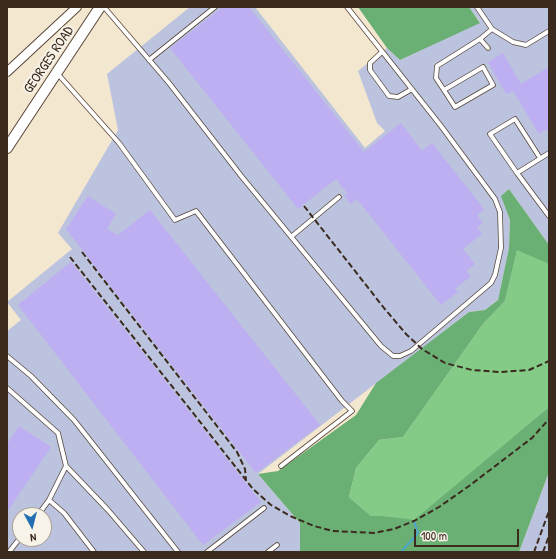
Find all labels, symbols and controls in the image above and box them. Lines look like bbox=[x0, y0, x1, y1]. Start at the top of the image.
street label: GEORGES ROAD bbox=[20, 23, 78, 97]
north arrow bbox=[12, 507, 52, 547]
scale bar bbox=[416, 521, 521, 547]
text: 100 m bbox=[421, 527, 447, 544]
text: N bbox=[30, 531, 37, 545]

